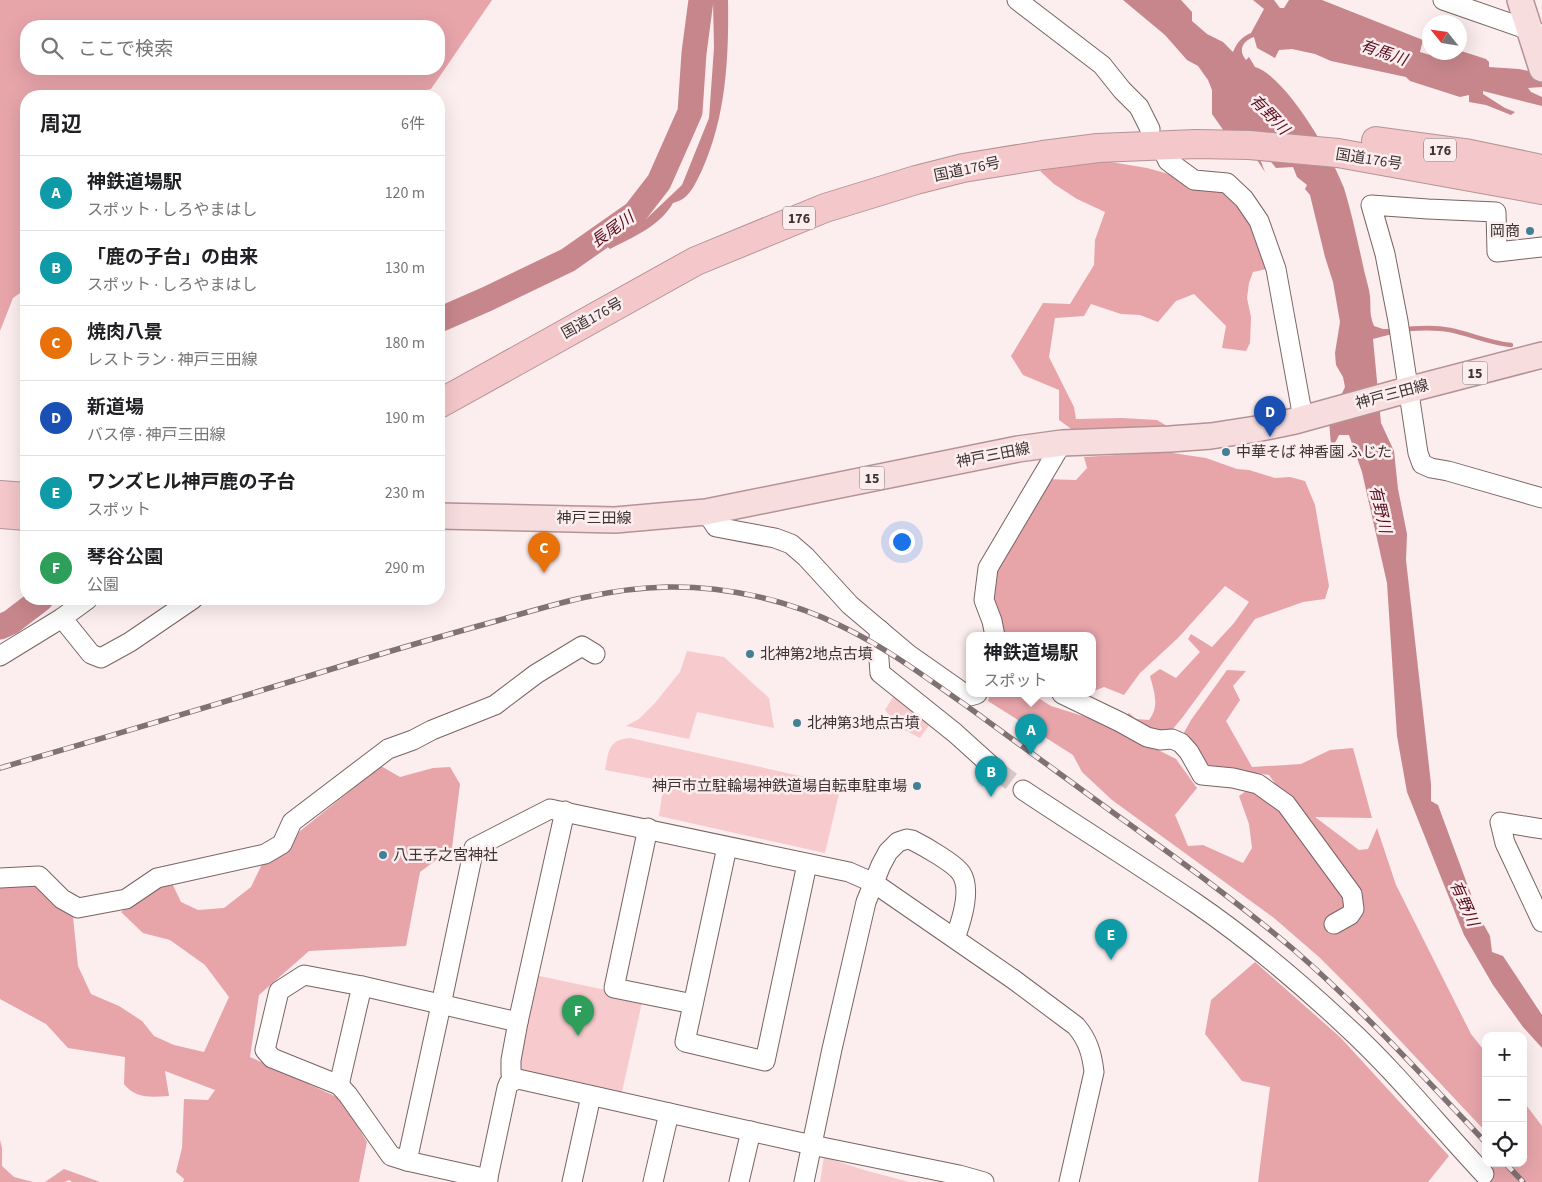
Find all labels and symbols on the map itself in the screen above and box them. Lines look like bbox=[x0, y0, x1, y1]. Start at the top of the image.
north arrow bbox=[1422, 15, 1467, 60]
water label: 有馬川 bbox=[1357, 35, 1412, 72]
water label: 有野川 bbox=[1245, 90, 1295, 141]
road number: 176 bbox=[1424, 138, 1456, 162]
street label: 国道176号 bbox=[1334, 144, 1404, 175]
street label: 国道176号 bbox=[932, 152, 1002, 187]
water label: 長尾川 bbox=[587, 206, 640, 253]
road number: 176 bbox=[783, 207, 815, 230]
place label: 岡商 bbox=[1490, 221, 1520, 242]
marker: 岡商 bbox=[1524, 225, 1536, 237]
street label: 国道176号 bbox=[558, 293, 627, 344]
road number: 15 bbox=[1462, 362, 1488, 384]
street label: 神戸三田線 bbox=[1353, 375, 1431, 414]
pin: D bbox=[1254, 396, 1286, 437]
street label: 神戸三田線 bbox=[954, 438, 1032, 473]
place label: 中華そば 神香園 ふじた bbox=[1236, 442, 1392, 463]
marker: 中華そば 神香園 ふじた bbox=[1220, 446, 1232, 458]
road number: 15 bbox=[860, 466, 884, 489]
water label: 有野川 bbox=[1364, 483, 1397, 537]
street label: 神戸三田線 bbox=[556, 508, 632, 529]
your location bbox=[889, 529, 915, 555]
pin: C bbox=[528, 532, 560, 573]
place label: 北神第2地点古墳 bbox=[760, 644, 872, 665]
marker: 北神第2地点古墳 bbox=[744, 648, 756, 660]
place label: 北神第3地点古墳 bbox=[807, 713, 919, 734]
pin: A bbox=[1015, 714, 1047, 755]
marker: 北神第3地点古墳 bbox=[791, 717, 803, 729]
pin: B bbox=[975, 756, 1007, 797]
place label: 神戸市立駐輪場神鉄道場自転車駐車場 bbox=[652, 776, 907, 797]
marker: 神戸市立駐輪場神鉄道場自転車駐車場 bbox=[911, 780, 923, 792]
place label: 八王子之宮神社 bbox=[393, 845, 498, 866]
marker: 八王子之宮神社 bbox=[377, 849, 389, 861]
water label: 有野川 bbox=[1444, 877, 1485, 932]
pin: E bbox=[1095, 919, 1127, 960]
pin: F bbox=[562, 995, 594, 1036]

